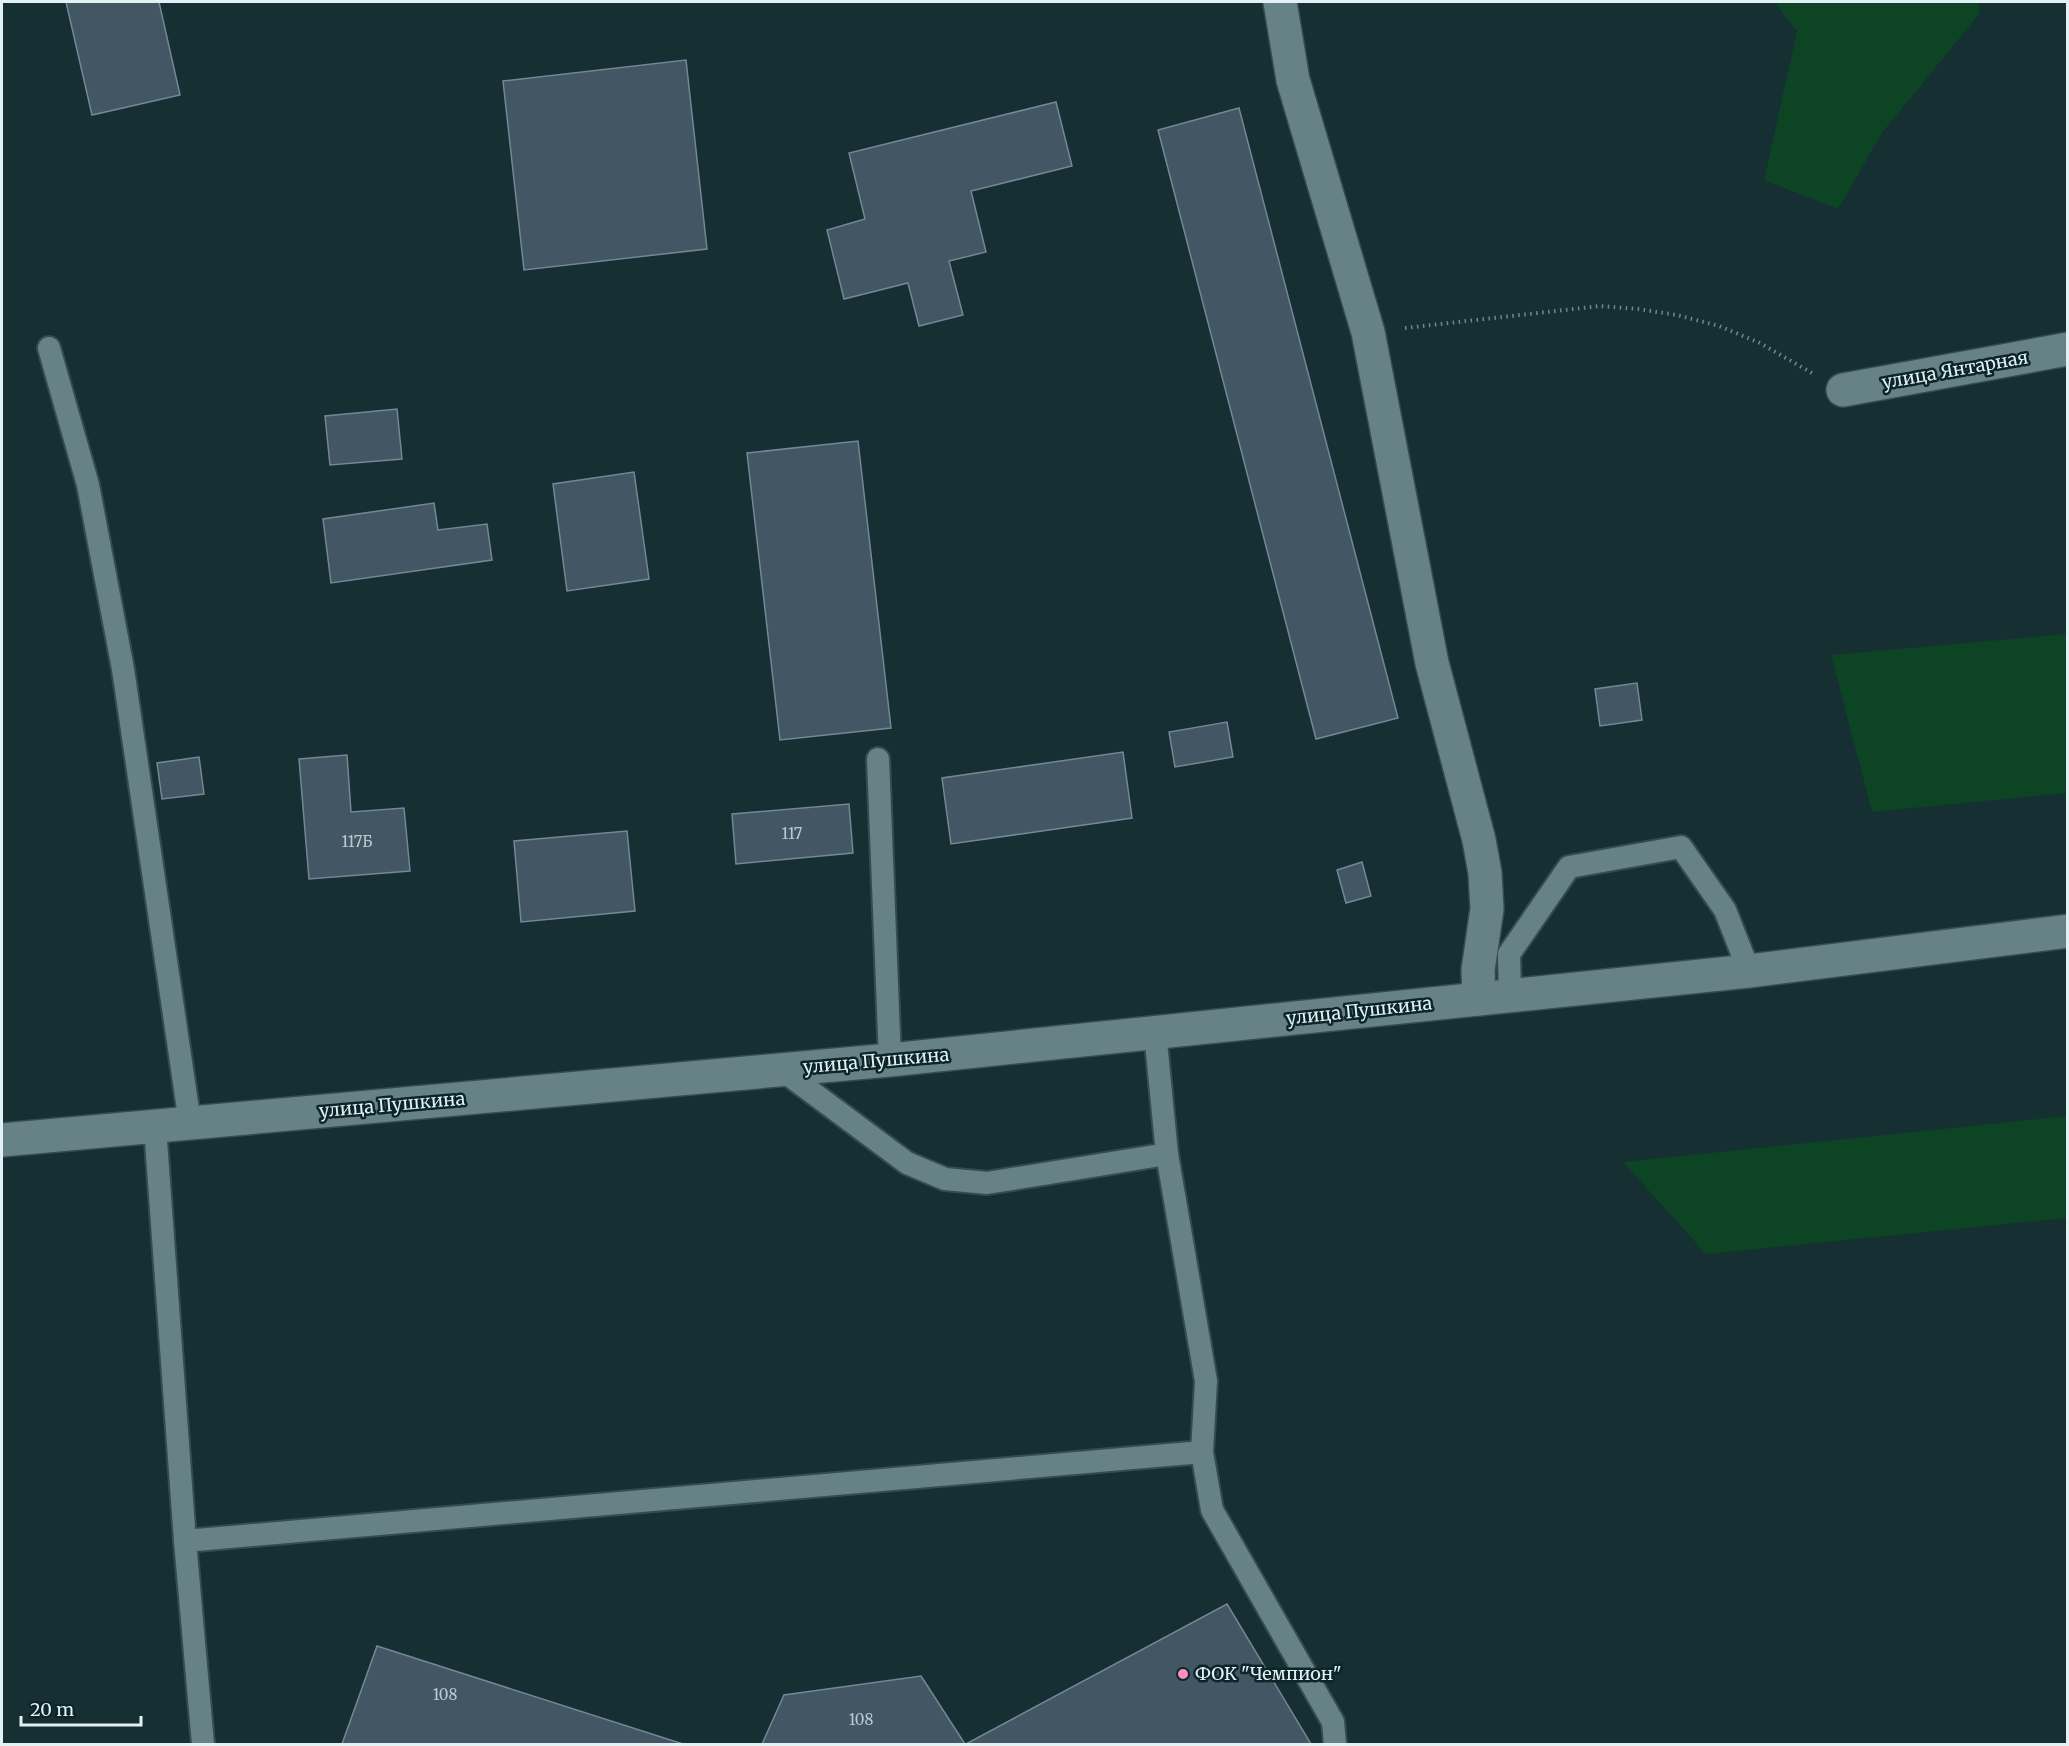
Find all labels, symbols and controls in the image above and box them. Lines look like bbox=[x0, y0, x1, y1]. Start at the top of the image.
street label: улица Янтарная bbox=[1880, 345, 2030, 394]
house number: 117 bbox=[782, 824, 803, 843]
house number: 117Б bbox=[341, 832, 373, 851]
street label: улица Пушкина bbox=[1285, 991, 1433, 1030]
street label: улица Пушкина bbox=[802, 1043, 950, 1078]
street label: улица Пушкина bbox=[318, 1087, 466, 1122]
place label: ФОК "Чемпион" bbox=[1195, 1662, 1342, 1685]
marker: ФОК "Чемпион" bbox=[1176, 1667, 1190, 1681]
house number: 108 bbox=[433, 1685, 457, 1704]
scale bar bbox=[21, 1689, 141, 1727]
text: 20 m bbox=[30, 1698, 74, 1721]
house number: 108 bbox=[849, 1710, 873, 1729]

